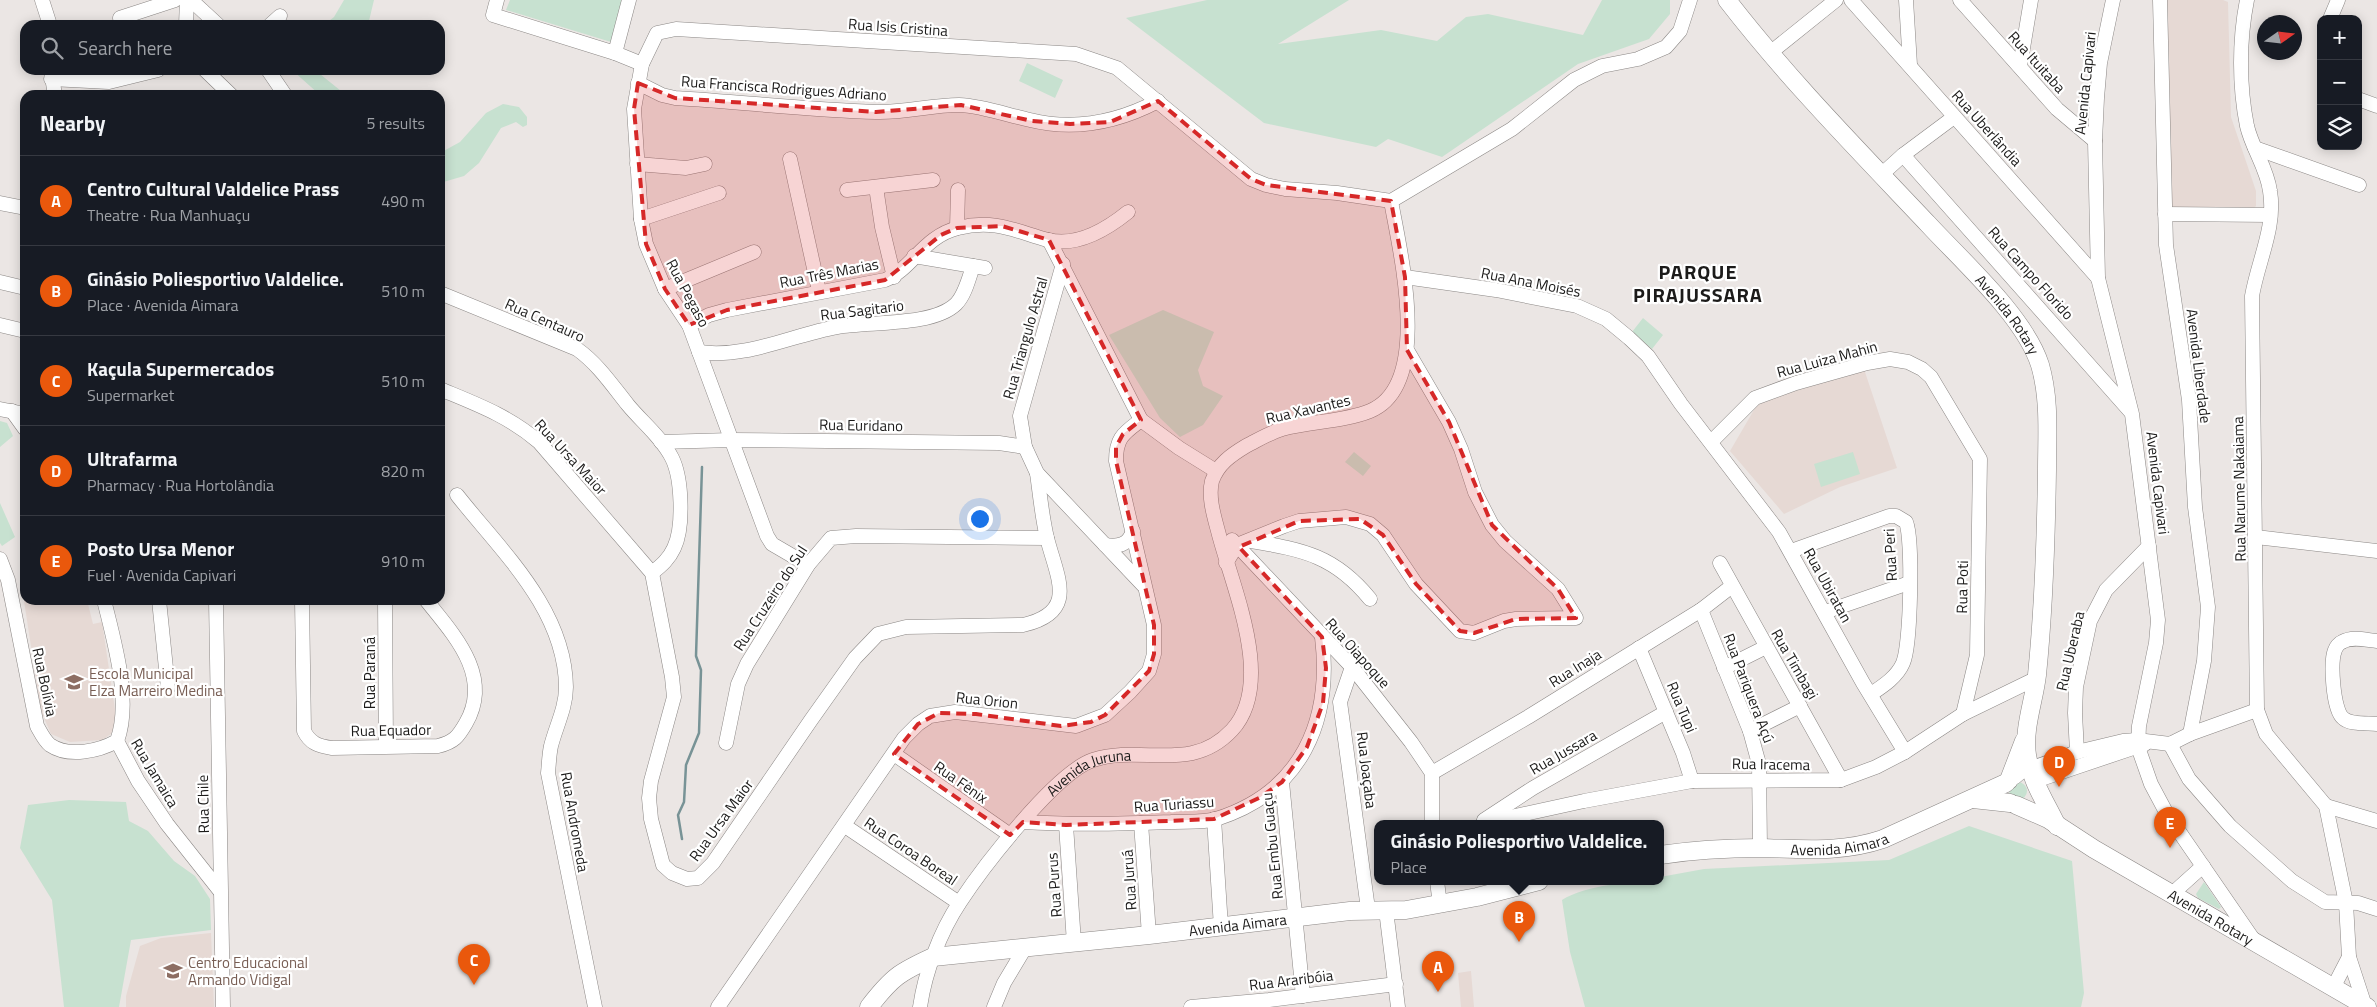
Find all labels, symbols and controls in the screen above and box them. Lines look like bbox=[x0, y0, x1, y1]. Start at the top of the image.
street label: Rua Isis Cristina bbox=[847, 12, 949, 42]
north arrow bbox=[2257, 15, 2302, 60]
map controls bbox=[2317, 15, 2362, 150]
button: + bbox=[2317, 15, 2362, 60]
search box bbox=[20, 20, 445, 75]
street label: Rua Ituitaba bbox=[2003, 26, 2071, 98]
street label: Avenida Capivari bbox=[2068, 30, 2102, 136]
text: Search here bbox=[78, 33, 172, 62]
icon: search bbox=[38, 34, 66, 62]
button: − bbox=[2317, 60, 2362, 105]
street label: Rua Francisca Rodrigues Adriano bbox=[680, 69, 888, 107]
street label: Rua Uberlândia bbox=[1946, 85, 2028, 172]
button: layers bbox=[2317, 105, 2362, 150]
text: Nearby bbox=[40, 107, 105, 139]
text: 5 results bbox=[366, 111, 425, 135]
text: Centro Cultural Valdelice Prass bbox=[87, 174, 339, 203]
text: A bbox=[51, 189, 61, 213]
text: 490 m bbox=[381, 189, 425, 213]
text: Theatre · Rua Manhuaçu bbox=[87, 203, 250, 227]
street label: Rua Campo Florido bbox=[1983, 221, 2079, 325]
street label: Rua Três Marias bbox=[777, 252, 881, 294]
street label: Rua Pegaso bbox=[660, 255, 716, 331]
district label: PARQUE PIRAJUSSARA bbox=[1633, 256, 1763, 310]
street label: Rua Ana Moisés bbox=[1479, 261, 1583, 303]
text: Ginásio Poliesportivo Valdelice. bbox=[87, 264, 344, 293]
street label: Avenida Rotary bbox=[1970, 269, 2046, 358]
street label: Rua Triangulo Astral bbox=[997, 274, 1053, 402]
text: B bbox=[51, 279, 61, 303]
text: 510 m bbox=[381, 279, 425, 303]
street label: Rua Centauro bbox=[501, 292, 589, 348]
text: Place · Avenida Aimara bbox=[87, 293, 239, 317]
street label: Rua Sagitario bbox=[819, 293, 905, 327]
street label: Avenida Liberdade bbox=[2181, 307, 2217, 425]
street label: Rua Luiza Mahin bbox=[1774, 334, 1880, 384]
text: Kaçula Supermercados bbox=[87, 354, 274, 383]
text: C bbox=[52, 369, 60, 393]
text: 510 m bbox=[381, 369, 425, 393]
text: Supermarket bbox=[87, 383, 174, 407]
street label: Rua Xavantes bbox=[1263, 388, 1353, 430]
street label: Rua Euridano bbox=[819, 413, 903, 437]
street label: Rua Ursa Maior bbox=[529, 414, 613, 500]
street label: Rua Narume Nakaiama bbox=[2226, 416, 2252, 562]
street label: Avenida Capivari bbox=[2140, 430, 2176, 536]
text: Ultrafarma bbox=[87, 444, 177, 473]
text: D bbox=[51, 459, 61, 483]
text: 820 m bbox=[381, 459, 425, 483]
text: Pharmacy · Rua Hortolândia bbox=[87, 473, 274, 497]
your location bbox=[967, 506, 993, 532]
street label: Rua Peri bbox=[1877, 528, 1903, 582]
text: Posto Ursa Menor bbox=[87, 534, 234, 563]
street label: Rua Cruzeiro do Sul bbox=[727, 541, 813, 655]
street label: Rua Ubiratan bbox=[1798, 543, 1858, 627]
text: E bbox=[52, 549, 60, 573]
text: 910 m bbox=[381, 549, 425, 573]
street label: Rua Poti bbox=[1950, 560, 1974, 614]
text: Fuel · Avenida Capivari bbox=[87, 563, 236, 587]
street label: Rua Uberaba bbox=[2050, 608, 2090, 693]
street label: Rua Oiapoque bbox=[1320, 613, 1396, 693]
street label: Rua Timbagi bbox=[1766, 624, 1824, 704]
street label: Rua Pariquera Açú bbox=[1718, 630, 1780, 746]
street label: Rua Paraná bbox=[358, 636, 381, 709]
street label: Rua Inaja bbox=[1544, 643, 1606, 693]
street label: Rua Bolívia bbox=[26, 645, 64, 719]
place label: Escola Municipal Elza Marreiro Medina bbox=[89, 662, 223, 702]
school or university icon: Escola Municipal Elza Marreiro Medina bbox=[63, 671, 85, 693]
street label: Rua Tupi bbox=[1661, 678, 1703, 736]
street label: Rua Orion bbox=[955, 685, 1019, 715]
street label: Rua Equador bbox=[351, 718, 431, 742]
street label: Rua Jussara bbox=[1525, 723, 1601, 781]
street label: Rua Joaçaba bbox=[1351, 730, 1383, 810]
street label: Rua Jamaica bbox=[125, 734, 185, 812]
street label: Avenida Juruna bbox=[1041, 743, 1132, 801]
pin: D bbox=[2043, 746, 2075, 787]
street label: Rua Iracema bbox=[1732, 752, 1811, 776]
street label: Rua Fênix bbox=[929, 755, 993, 809]
street label: Rua Andromeda bbox=[555, 770, 595, 874]
street label: Rua Ursa Maior bbox=[683, 774, 759, 866]
street label: Rua Chile bbox=[191, 775, 215, 833]
street label: Rua Turiassu bbox=[1133, 790, 1215, 818]
street label: Rua Embu Guaçu bbox=[1255, 791, 1289, 901]
pin: E bbox=[2154, 807, 2186, 848]
street label: Rua Coroa Boreal bbox=[860, 811, 962, 891]
popup bbox=[1374, 820, 1664, 885]
text: Ginásio Poliesportivo Valdelice. bbox=[1391, 826, 1647, 855]
street label: Avenida Aimara bbox=[1790, 826, 1893, 861]
street label: Rua Juruá bbox=[1115, 848, 1143, 911]
street label: Rua Purus bbox=[1040, 852, 1068, 918]
text: Place bbox=[1391, 855, 1427, 879]
street label: Avenida Rotary bbox=[2164, 883, 2258, 951]
pin: B bbox=[1503, 901, 1535, 942]
street label: Avenida Aimara bbox=[1187, 907, 1288, 942]
pin: C bbox=[458, 944, 490, 985]
place label: Centro Educacional Armando Vidigal bbox=[188, 951, 308, 991]
pin: A bbox=[1422, 951, 1454, 992]
school or university icon: Centro Educacional Armando Vidigal bbox=[162, 960, 184, 982]
street label: Rua Araribóia bbox=[1248, 963, 1335, 997]

